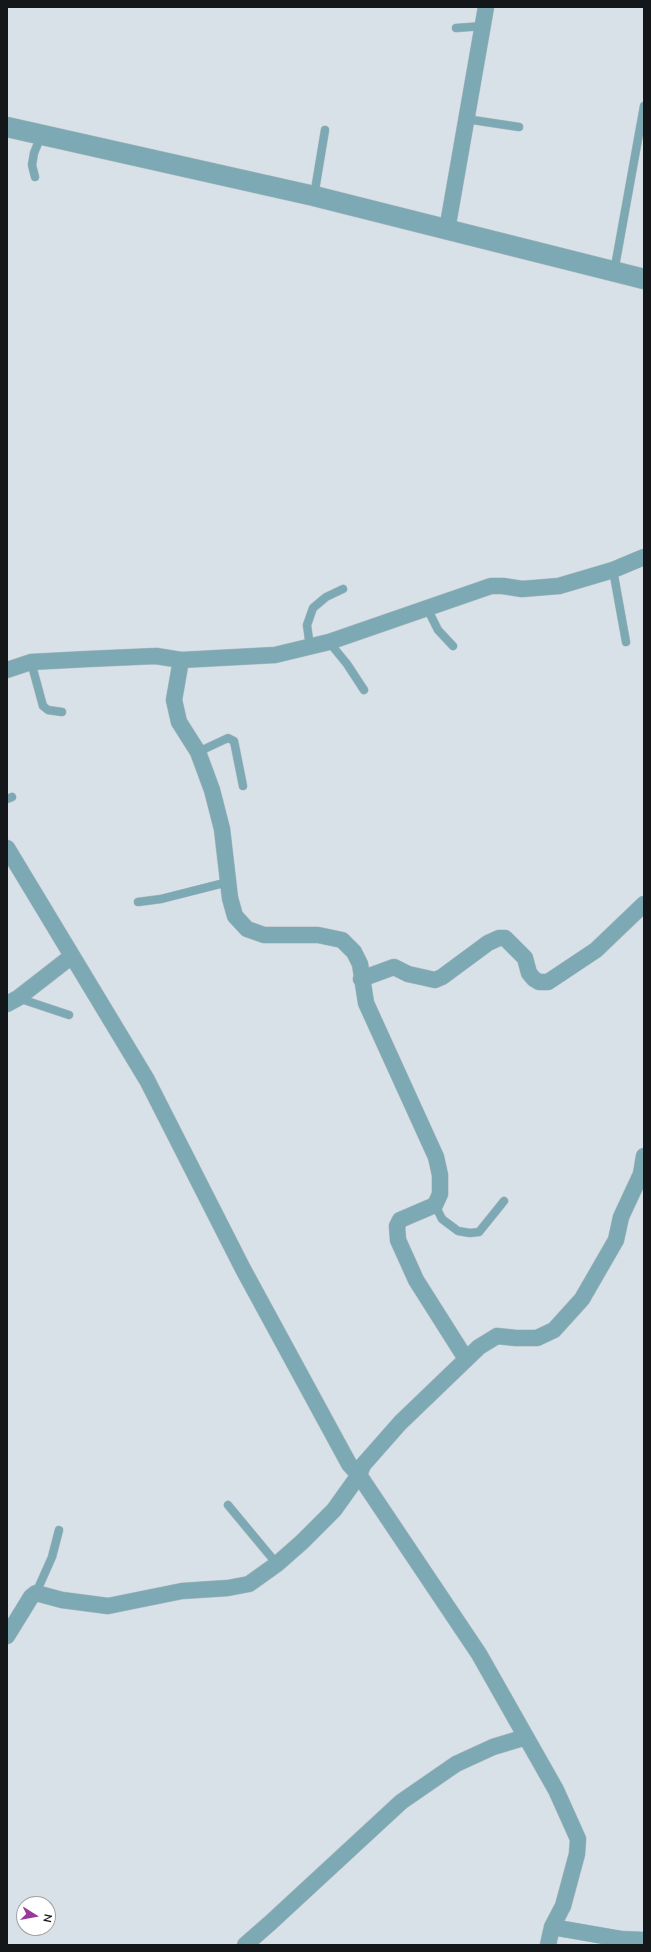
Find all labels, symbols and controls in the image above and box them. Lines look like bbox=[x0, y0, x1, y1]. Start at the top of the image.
north arrow bbox=[16, 1896, 56, 1936]
text: N bbox=[39, 1913, 55, 1924]

